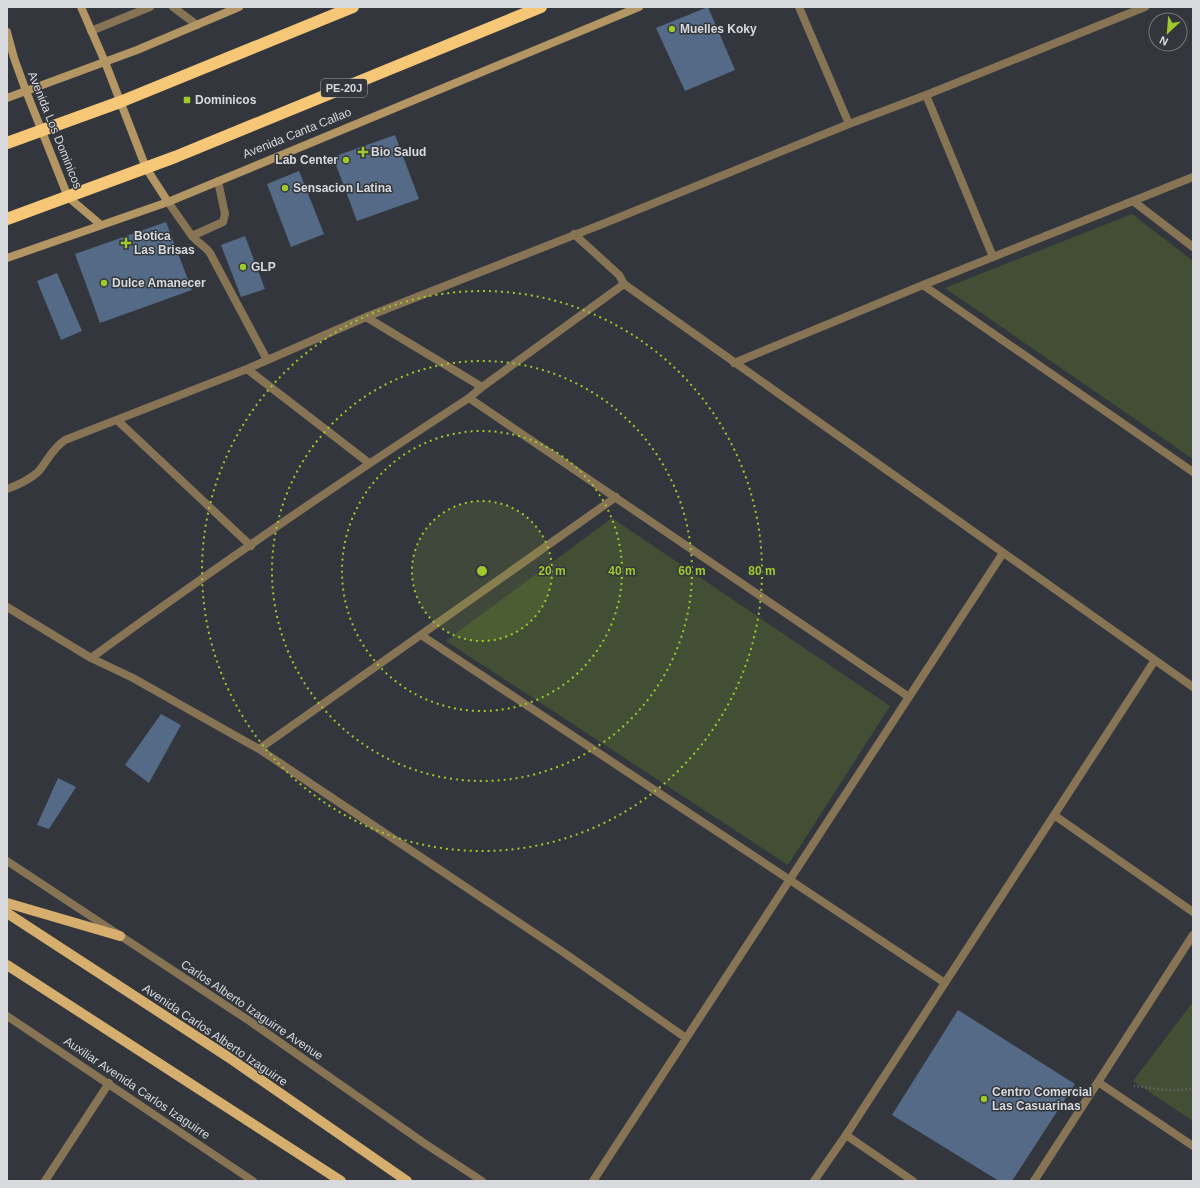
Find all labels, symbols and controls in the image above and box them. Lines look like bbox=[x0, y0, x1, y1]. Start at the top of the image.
north arrow bbox=[1148, 12, 1188, 52]
place label: Muelles Koky bbox=[680, 22, 757, 36]
marker: Muelles Koky bbox=[667, 24, 677, 34]
text: N bbox=[1157, 34, 1170, 48]
street label: Avenida Los Dominicos bbox=[25, 69, 85, 191]
road number: PE-20J bbox=[321, 79, 367, 97]
place label: Dominicos bbox=[195, 93, 257, 107]
marker: Dominicos bbox=[182, 95, 192, 105]
street label: Avenida Canta Callao bbox=[241, 105, 354, 161]
place label: Bio Salud bbox=[371, 145, 426, 159]
marker: Bio Salud bbox=[358, 147, 368, 157]
place label: Lab Center bbox=[275, 153, 338, 167]
marker: Lab Center bbox=[341, 155, 351, 165]
place label: Sensacion Latina bbox=[293, 181, 392, 195]
marker: Sensacion Latina bbox=[280, 183, 290, 193]
place label: Botica Las Brisas bbox=[134, 229, 195, 257]
marker: Botica Las Brisas bbox=[121, 238, 131, 248]
place label: GLP bbox=[251, 260, 276, 274]
marker: GLP bbox=[238, 262, 248, 272]
place label: Dulce Amanecer bbox=[112, 276, 206, 290]
marker: Dulce Amanecer bbox=[99, 278, 109, 288]
centre of rings bbox=[475, 564, 489, 578]
text: 20 m bbox=[538, 564, 566, 578]
text: 40 m bbox=[608, 564, 636, 578]
text: 60 m bbox=[678, 564, 706, 578]
text: 80 m bbox=[748, 564, 776, 578]
street label: Carlos Alberto Izaguirre Avenue bbox=[178, 957, 326, 1063]
street label: Avenida Carlos Alberto Izaguirre bbox=[140, 981, 290, 1089]
street label: Auxiliar Avenida Carlos Izaguirre bbox=[61, 1034, 213, 1142]
place label: Centro Comercial Las Casuarinas bbox=[992, 1085, 1092, 1113]
marker: Centro Comercial Las Casuarinas bbox=[979, 1094, 989, 1104]

